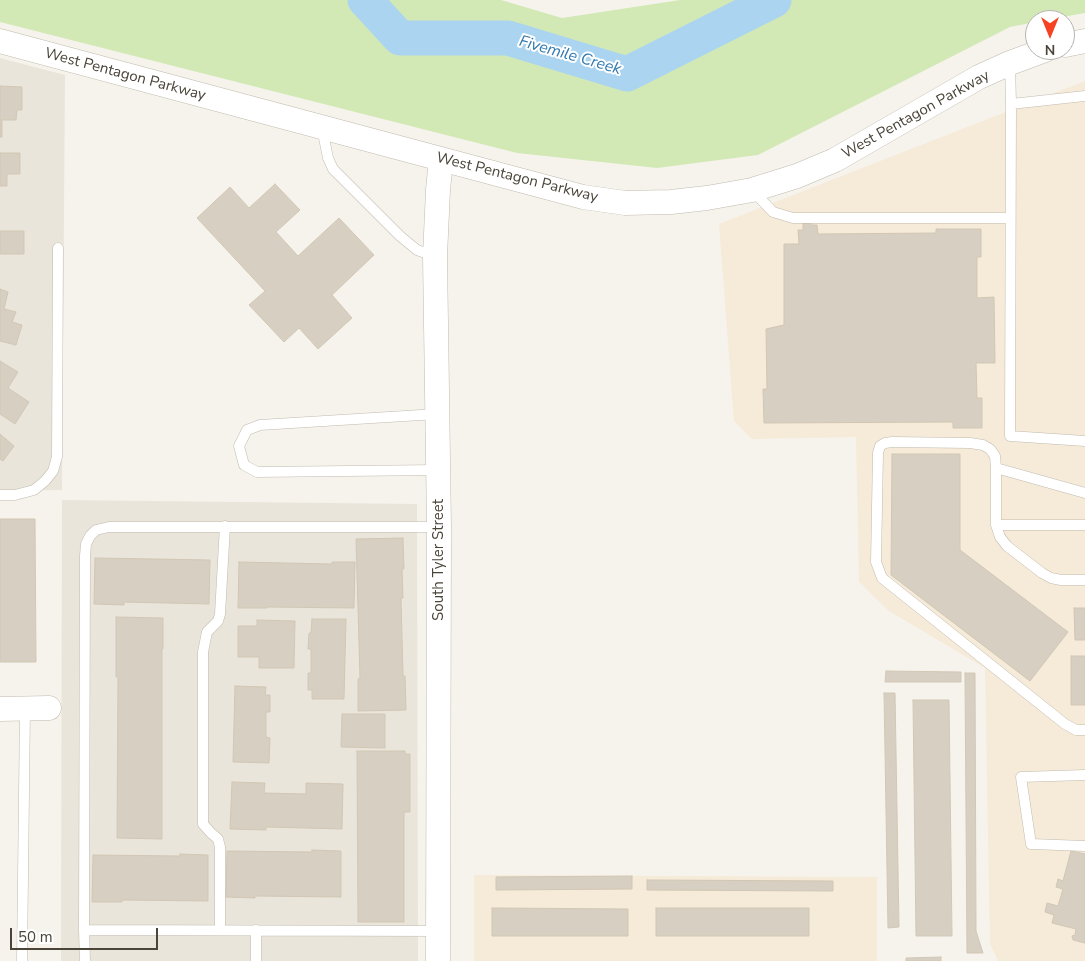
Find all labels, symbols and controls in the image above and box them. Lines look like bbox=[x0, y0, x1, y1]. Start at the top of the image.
north arrow bbox=[1025, 10, 1075, 60]
water label: Fivemile Creek bbox=[517, 32, 623, 80]
text: N bbox=[1045, 40, 1055, 59]
street label: West Pentagon Parkway bbox=[43, 45, 207, 105]
street label: West Pentagon Parkway bbox=[839, 67, 993, 163]
street label: West Pentagon Parkway bbox=[434, 149, 600, 207]
street label: South Tyler Street bbox=[430, 499, 448, 621]
scale bar bbox=[12, 918, 160, 950]
text: 50 m bbox=[18, 927, 53, 947]

